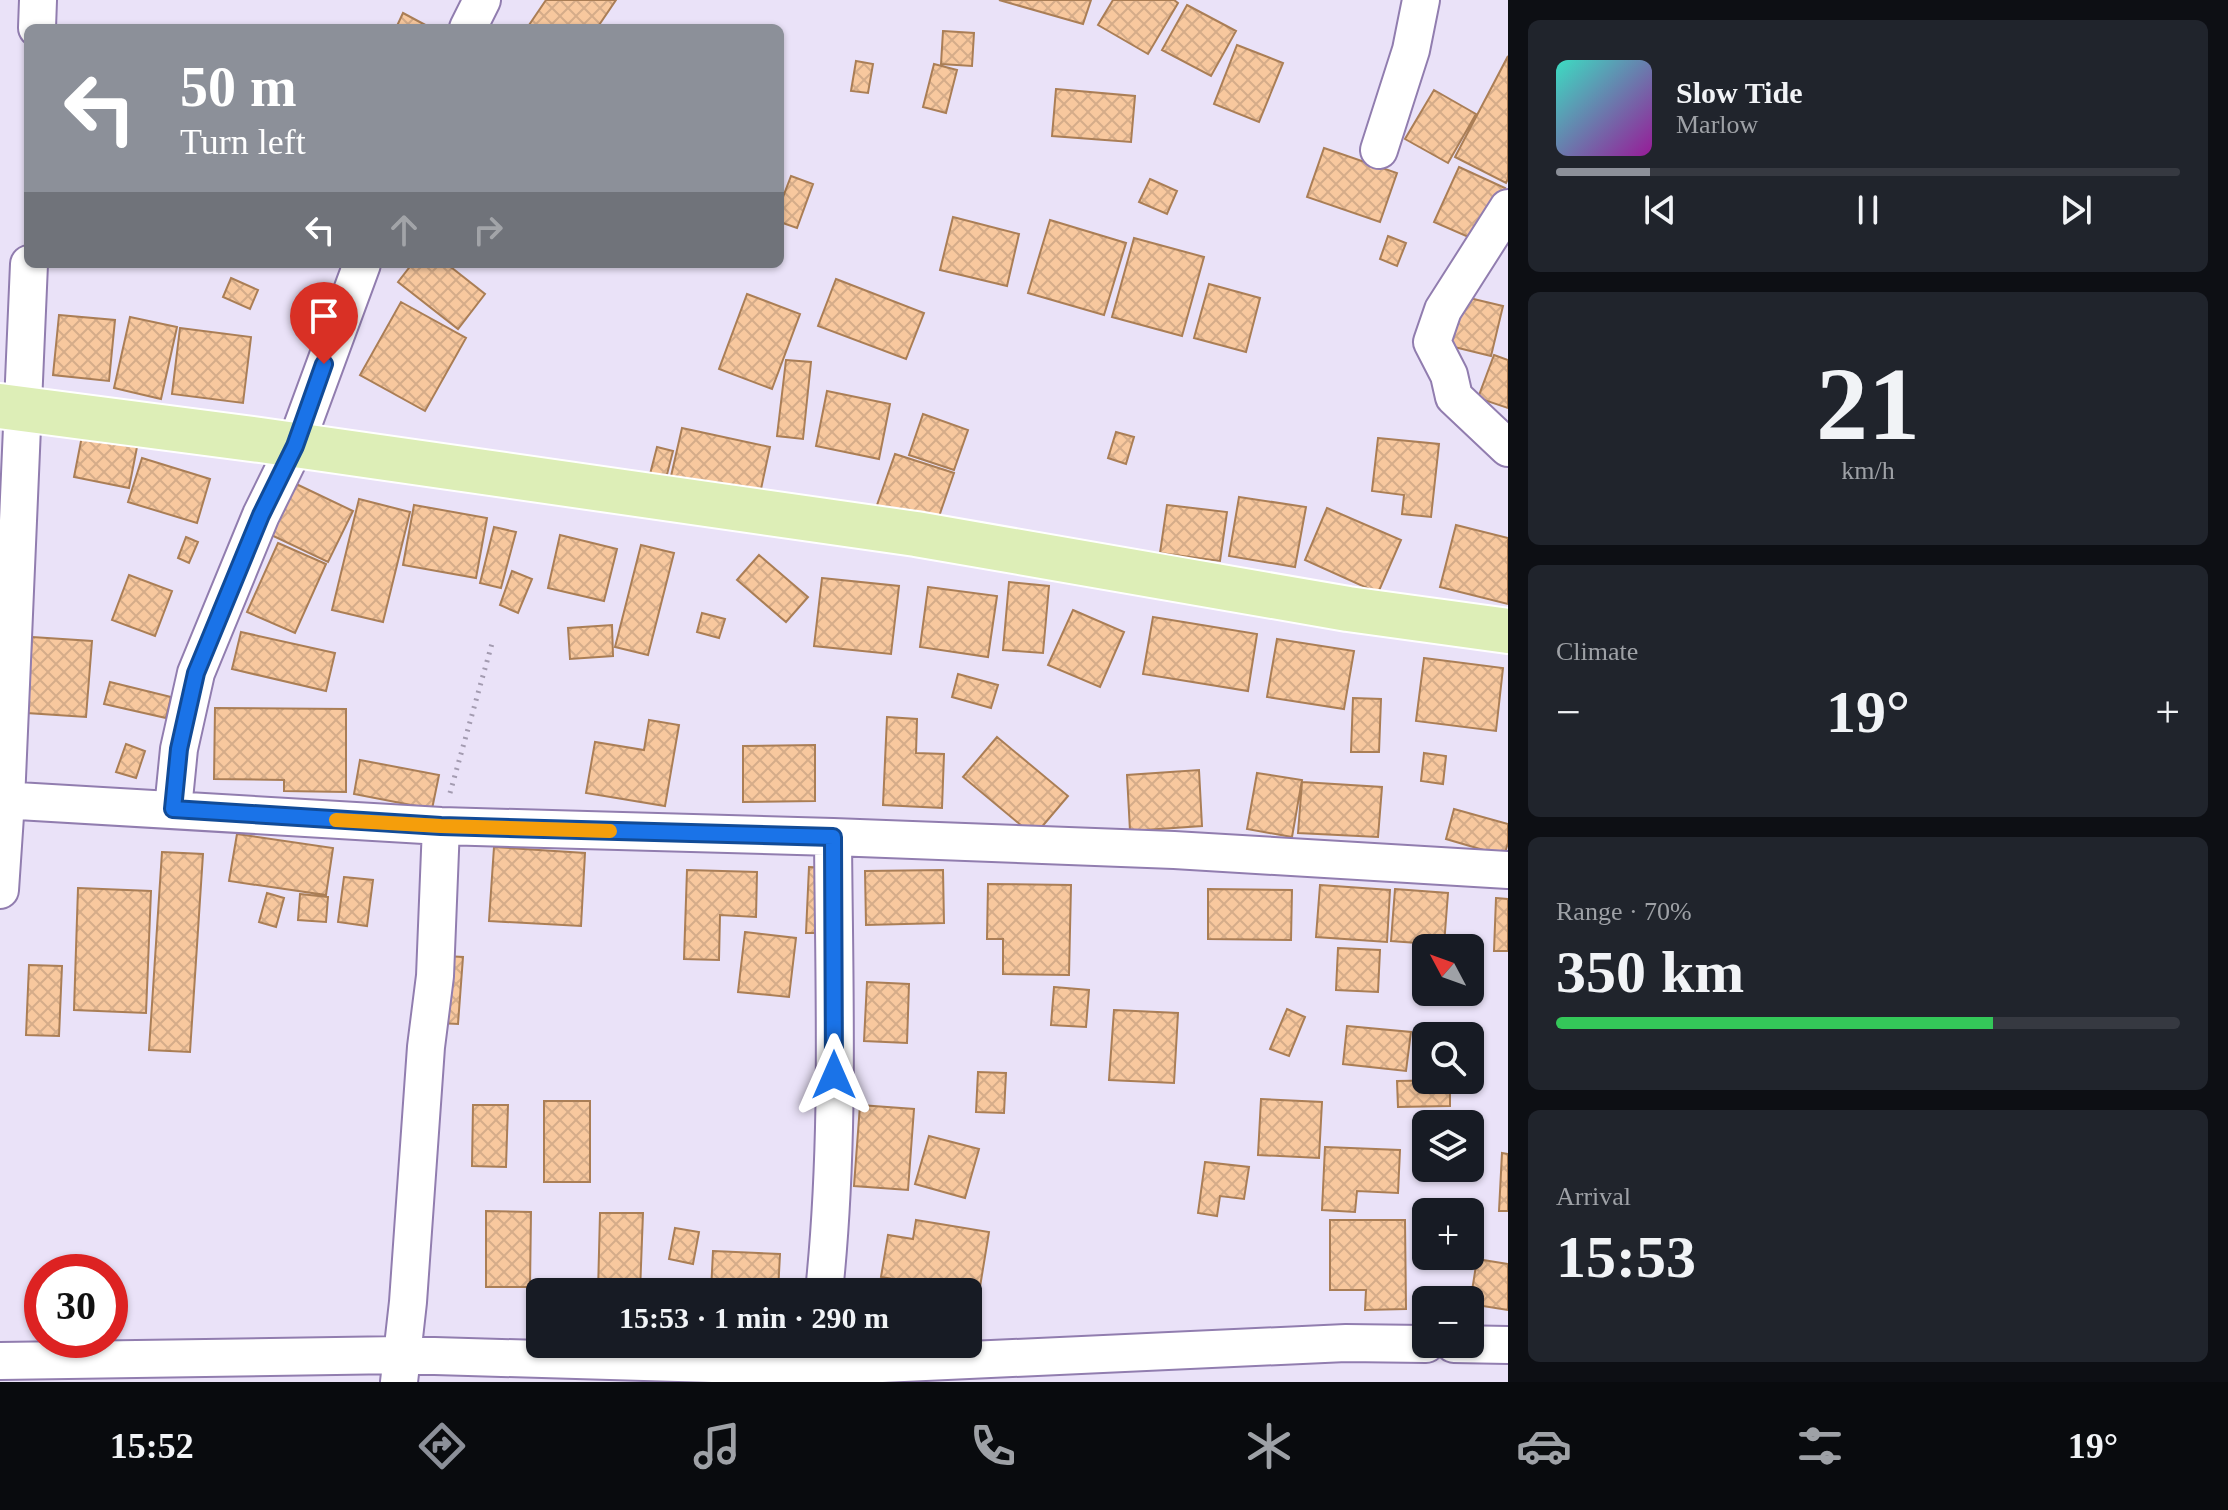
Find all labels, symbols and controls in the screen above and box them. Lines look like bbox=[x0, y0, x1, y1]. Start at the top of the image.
icon: left bbox=[48, 56, 152, 160]
text: 50 m bbox=[180, 56, 297, 118]
text: Slow Tide bbox=[1676, 76, 1802, 109]
text: Marlow bbox=[1676, 110, 1758, 139]
text: Turn left bbox=[180, 122, 306, 162]
icon: previous bbox=[1638, 188, 1682, 232]
icon: pause bbox=[1846, 188, 1890, 232]
icon: next bbox=[2054, 188, 2098, 232]
icon: left bbox=[298, 208, 342, 252]
icon: ahead bbox=[382, 208, 426, 252]
icon: right bbox=[466, 208, 510, 252]
pin bbox=[290, 282, 358, 364]
icon: arrive bbox=[302, 294, 346, 338]
text: 21 bbox=[1816, 346, 1920, 461]
text: km/h bbox=[1841, 456, 1895, 485]
text: Climate bbox=[1556, 637, 1638, 666]
text: 19° bbox=[1826, 679, 1910, 745]
text: − bbox=[1556, 688, 1581, 737]
text: + bbox=[2155, 688, 2180, 737]
text: Range · 70% bbox=[1556, 897, 1692, 926]
north arrow bbox=[1412, 934, 1484, 1006]
map controls bbox=[1412, 934, 1484, 1358]
text: 350 km bbox=[1556, 939, 1744, 1005]
button: search bbox=[1412, 1022, 1484, 1094]
position arrow bbox=[792, 1033, 876, 1117]
button: layers bbox=[1412, 1110, 1484, 1182]
text: Arrival bbox=[1556, 1182, 1631, 1211]
button: + bbox=[1412, 1198, 1484, 1270]
text: 15:53 bbox=[1556, 1224, 1696, 1290]
speed limit sign: 30 bbox=[24, 1254, 128, 1358]
button: − bbox=[1412, 1286, 1484, 1358]
text: 15:53 · 1 min · 290 m bbox=[619, 1301, 889, 1334]
icon: directions bbox=[414, 1418, 470, 1474]
icon: music bbox=[689, 1418, 745, 1474]
icon: phone bbox=[965, 1418, 1021, 1474]
icon: climate bbox=[1241, 1418, 1297, 1474]
icon: car bbox=[1516, 1418, 1572, 1474]
icon: filters bbox=[1792, 1418, 1848, 1474]
text: 15:52 bbox=[110, 1426, 194, 1466]
text: 19° bbox=[2068, 1426, 2118, 1466]

